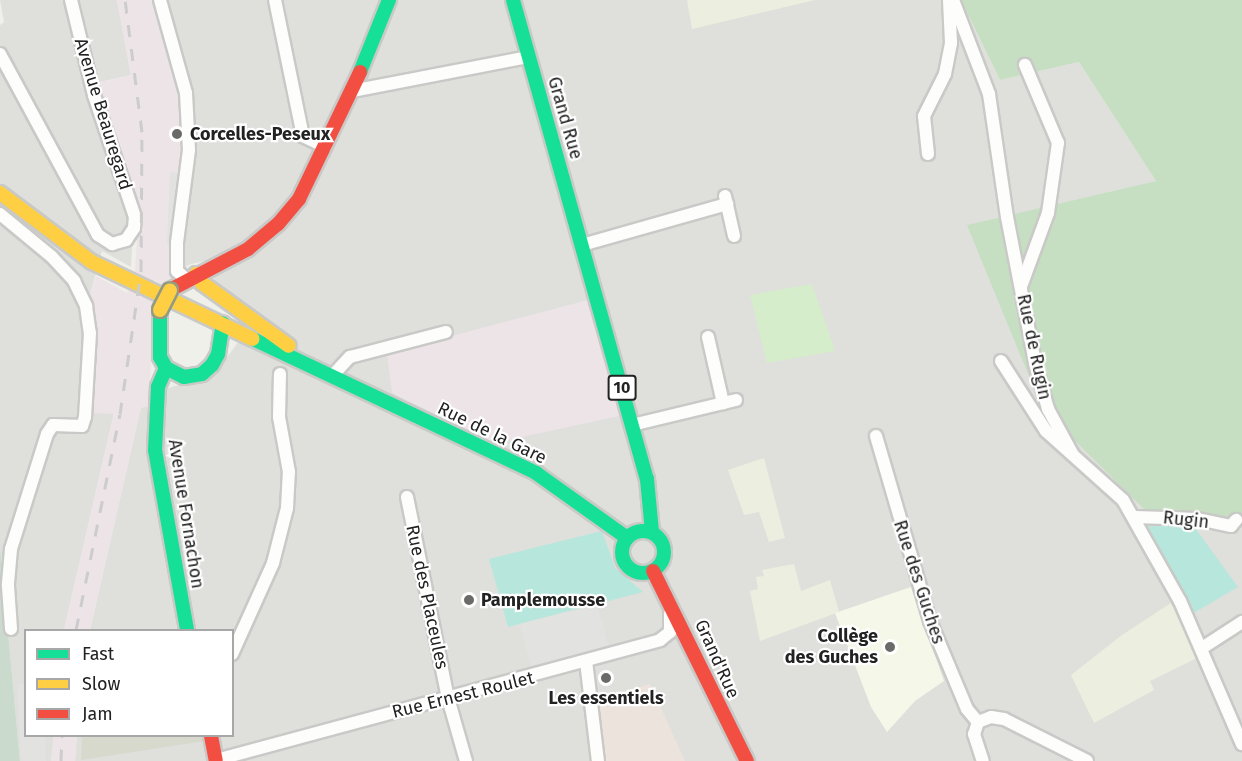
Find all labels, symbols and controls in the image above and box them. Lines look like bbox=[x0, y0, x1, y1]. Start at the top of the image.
street label: Avenue Beauregard bbox=[70, 36, 136, 192]
street label: Grand Rue bbox=[543, 74, 587, 162]
place label: Corcelles-Peseux bbox=[190, 123, 330, 145]
marker: Corcelles-Peseux bbox=[168, 125, 186, 143]
street label: Rue de Rugin bbox=[1012, 292, 1056, 402]
road number: 10 bbox=[607, 375, 637, 401]
street label: Rue de la Gare bbox=[434, 397, 550, 469]
street label: Avenue Fornachon bbox=[164, 438, 208, 590]
street label: Rugin bbox=[1162, 507, 1210, 533]
street label: Rue des Guches bbox=[889, 517, 949, 647]
street label: Rue des Placeules bbox=[401, 523, 453, 671]
place label: Pamplemousse bbox=[481, 589, 605, 611]
marker: Pamplemousse bbox=[462, 593, 476, 607]
street label: Grand'Rue bbox=[690, 616, 744, 702]
place label: Collège des Guches bbox=[785, 626, 878, 668]
legend bbox=[24, 629, 234, 737]
marker: Collège des Guches bbox=[883, 640, 897, 654]
text: Fast bbox=[82, 643, 114, 665]
street label: Rue Ernest Roulet bbox=[390, 667, 536, 723]
marker: Les essentiels bbox=[599, 671, 613, 685]
text: Slow bbox=[82, 673, 120, 695]
place label: Les essentiels bbox=[548, 687, 664, 709]
text: Jam bbox=[82, 703, 113, 725]

